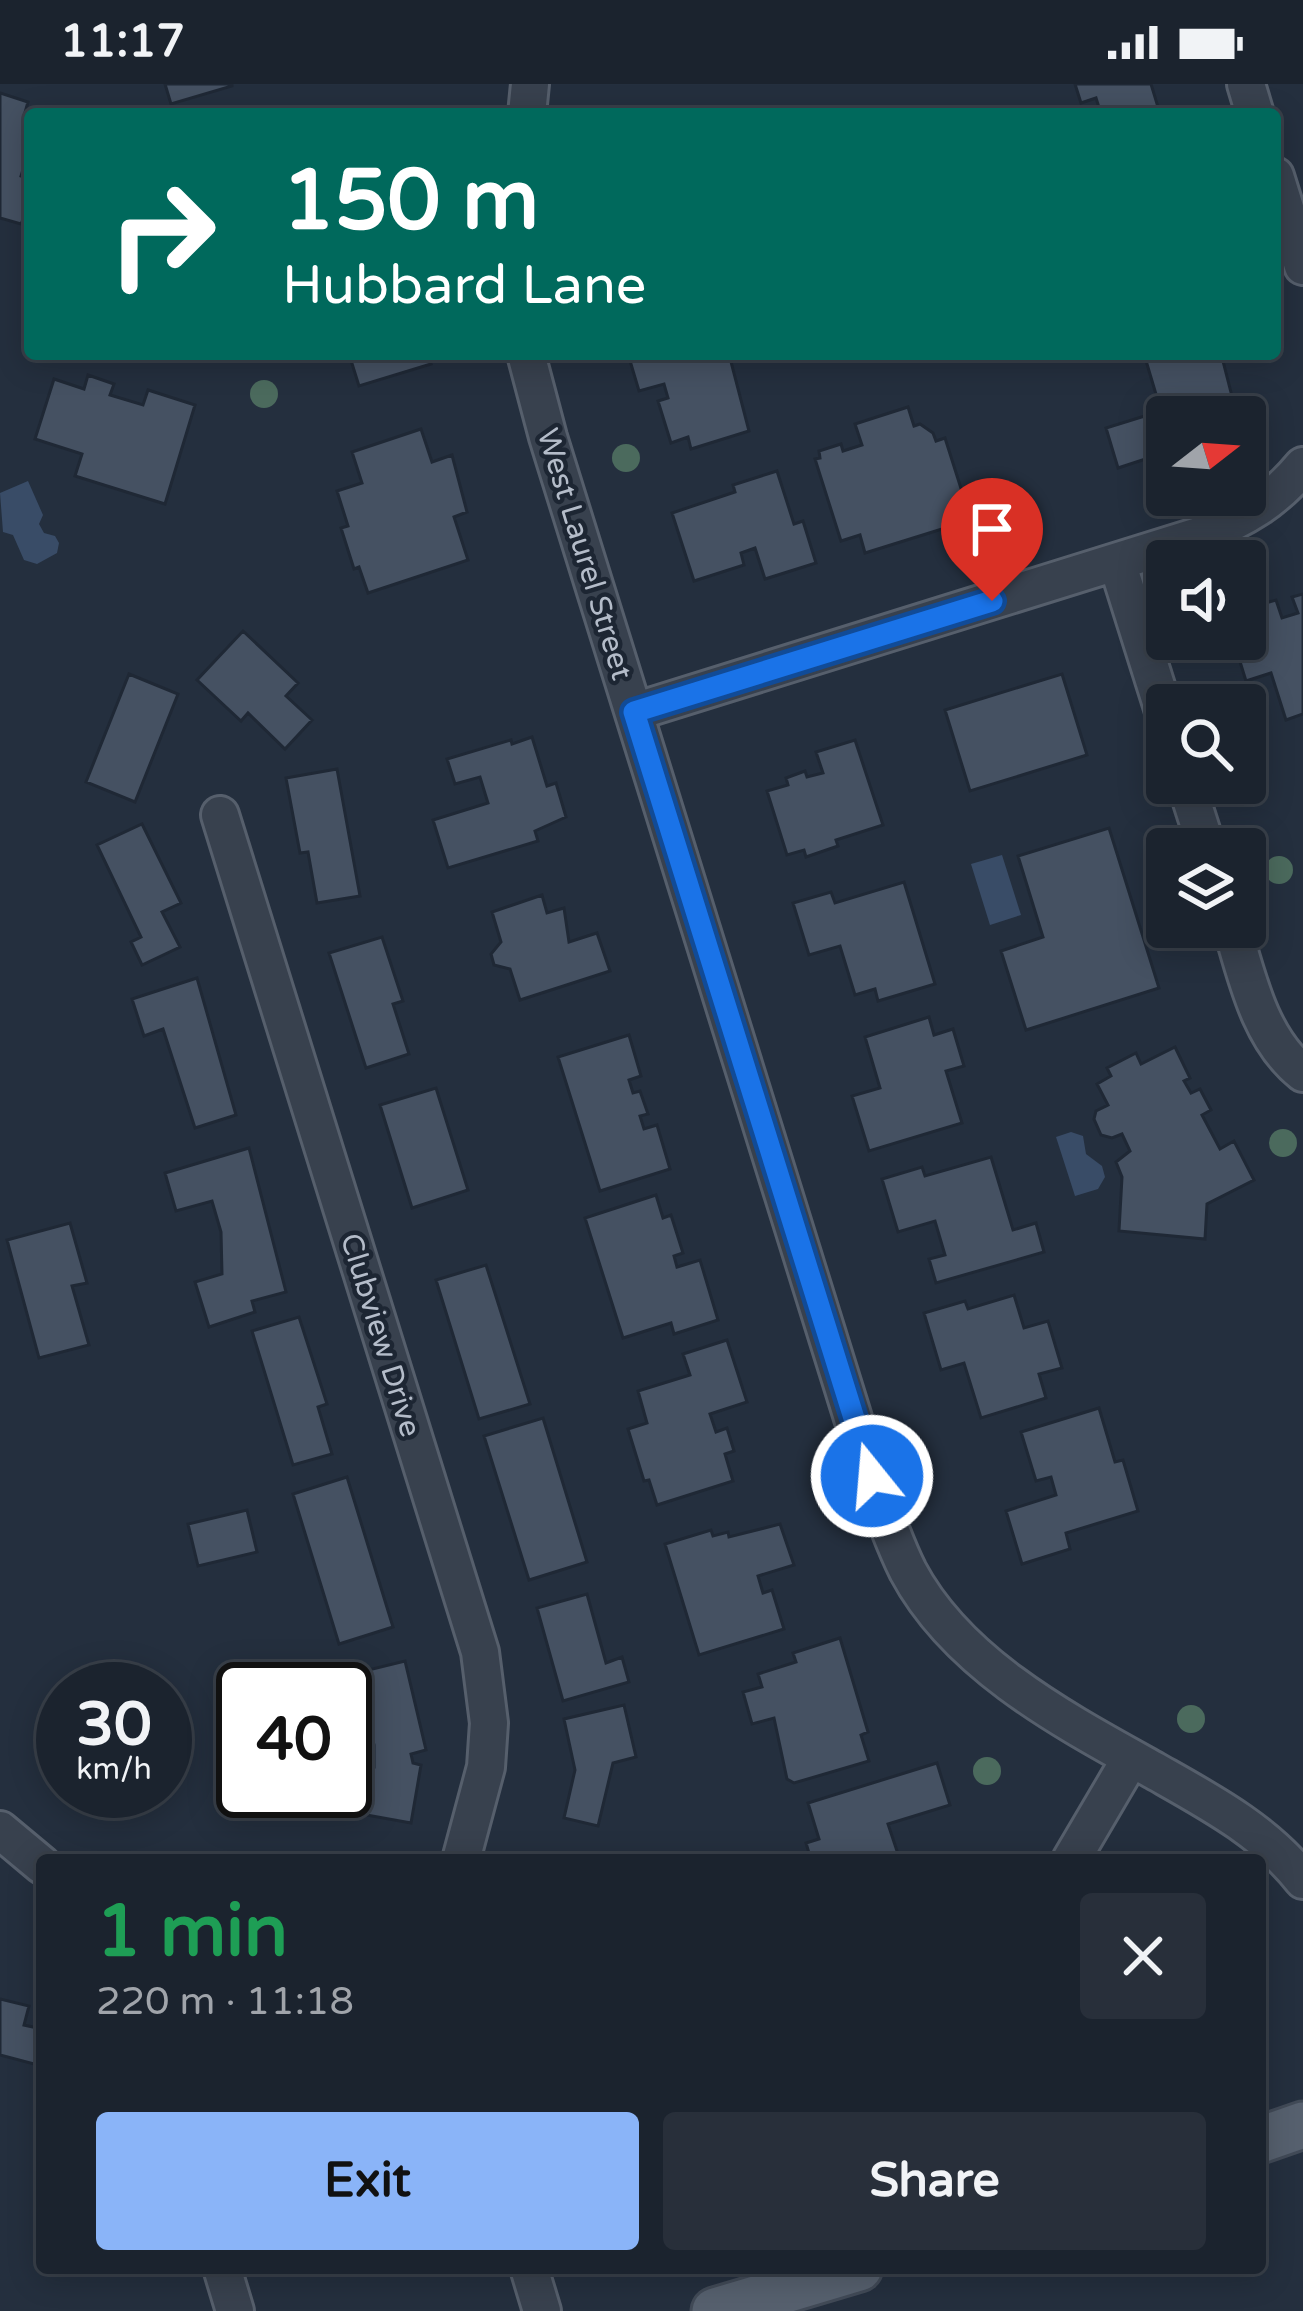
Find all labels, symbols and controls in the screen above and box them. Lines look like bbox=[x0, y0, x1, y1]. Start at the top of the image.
text: 11:17 bbox=[60, 15, 185, 69]
text: 150 m bbox=[282, 151, 539, 252]
icon: right bbox=[84, 156, 240, 312]
text: Hubbard Lane bbox=[282, 253, 646, 318]
north arrow bbox=[1146, 396, 1266, 516]
map controls bbox=[1146, 396, 1266, 948]
street label: West Laurel Street bbox=[529, 424, 640, 684]
pin bbox=[941, 478, 1043, 601]
icon: arrive bbox=[959, 496, 1025, 562]
button: sound bbox=[1146, 540, 1266, 660]
button: search bbox=[1146, 684, 1266, 804]
button: layers bbox=[1146, 828, 1266, 948]
street label: Clubview Drive bbox=[332, 1229, 429, 1441]
position arrow bbox=[809, 1413, 935, 1539]
speed limit sign: 40 bbox=[216, 1662, 372, 1818]
text: 30 bbox=[76, 1689, 152, 1761]
text: km/h bbox=[76, 1751, 152, 1788]
text: 1 min bbox=[96, 1889, 288, 1976]
button: close bbox=[1080, 1893, 1206, 2019]
text: 220 m · 11:18 bbox=[96, 1978, 354, 2025]
button: Exit bbox=[96, 2112, 639, 2250]
button: Share bbox=[663, 2112, 1206, 2250]

